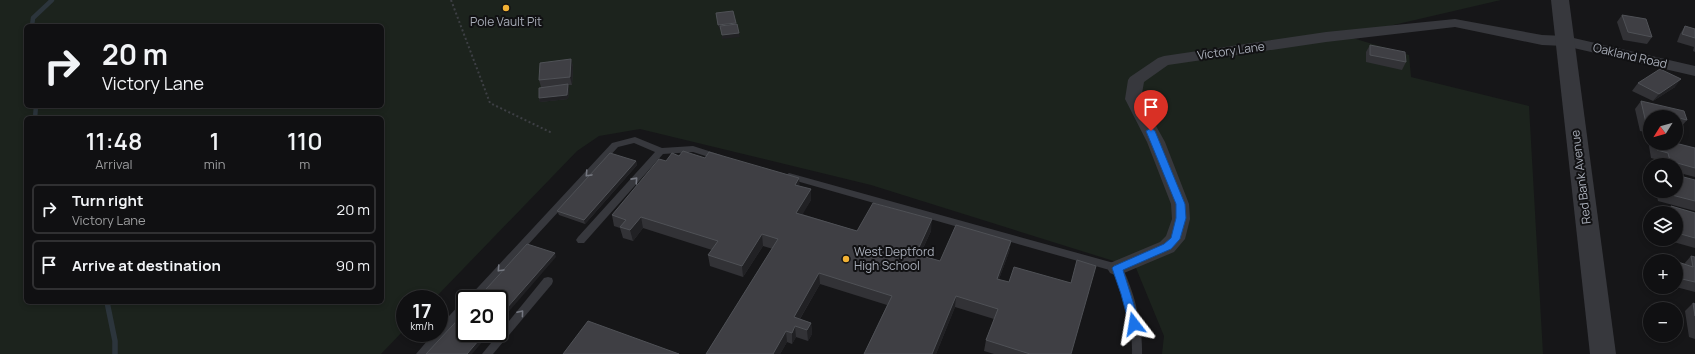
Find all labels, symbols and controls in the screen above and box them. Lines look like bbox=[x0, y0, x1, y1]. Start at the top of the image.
marker: Pole Vault Pit bbox=[501, 3, 511, 13]
place label: Pole Vault Pit bbox=[470, 13, 542, 30]
text: 20 m bbox=[102, 35, 168, 73]
street label: Victory Lane bbox=[1196, 37, 1266, 64]
street label: Oakland Road bbox=[1591, 39, 1669, 72]
icon: right bbox=[36, 40, 88, 92]
text: Victory Lane bbox=[102, 71, 204, 95]
pin bbox=[1134, 90, 1168, 131]
icon: arrive bbox=[1140, 96, 1162, 118]
north arrow bbox=[1643, 110, 1683, 150]
map controls bbox=[1643, 110, 1683, 342]
text: 11:48 bbox=[85, 124, 142, 157]
text: 1 bbox=[210, 124, 220, 157]
text: 110 bbox=[287, 124, 323, 157]
street label: Red Bank Avenue bbox=[1566, 129, 1595, 225]
text: Arrival bbox=[95, 155, 132, 173]
text: min bbox=[204, 155, 226, 173]
text: m bbox=[299, 155, 310, 173]
button: search bbox=[1643, 158, 1683, 198]
one-way arrow bbox=[585, 169, 593, 177]
one-way arrow bbox=[630, 177, 637, 185]
text: Turn right bbox=[72, 190, 143, 211]
icon: right bbox=[38, 198, 60, 220]
text: 20 m bbox=[337, 199, 370, 220]
button: layers bbox=[1643, 206, 1683, 246]
text: Victory Lane bbox=[72, 211, 146, 229]
place label: West Deptford High School bbox=[854, 243, 934, 274]
icon: arrive bbox=[38, 254, 60, 276]
marker: West Deptford High School bbox=[841, 254, 851, 264]
button: + bbox=[1643, 254, 1683, 294]
text: Arrive at destination bbox=[72, 255, 221, 276]
text: 90 m bbox=[336, 255, 370, 276]
one-way arrow bbox=[497, 264, 504, 272]
speed limit sign: 20 bbox=[456, 290, 508, 342]
text: 17 bbox=[412, 297, 432, 324]
button: − bbox=[1643, 302, 1683, 342]
position arrow bbox=[1113, 303, 1155, 345]
one-way arrow bbox=[516, 311, 523, 318]
text: km/h bbox=[410, 319, 434, 333]

